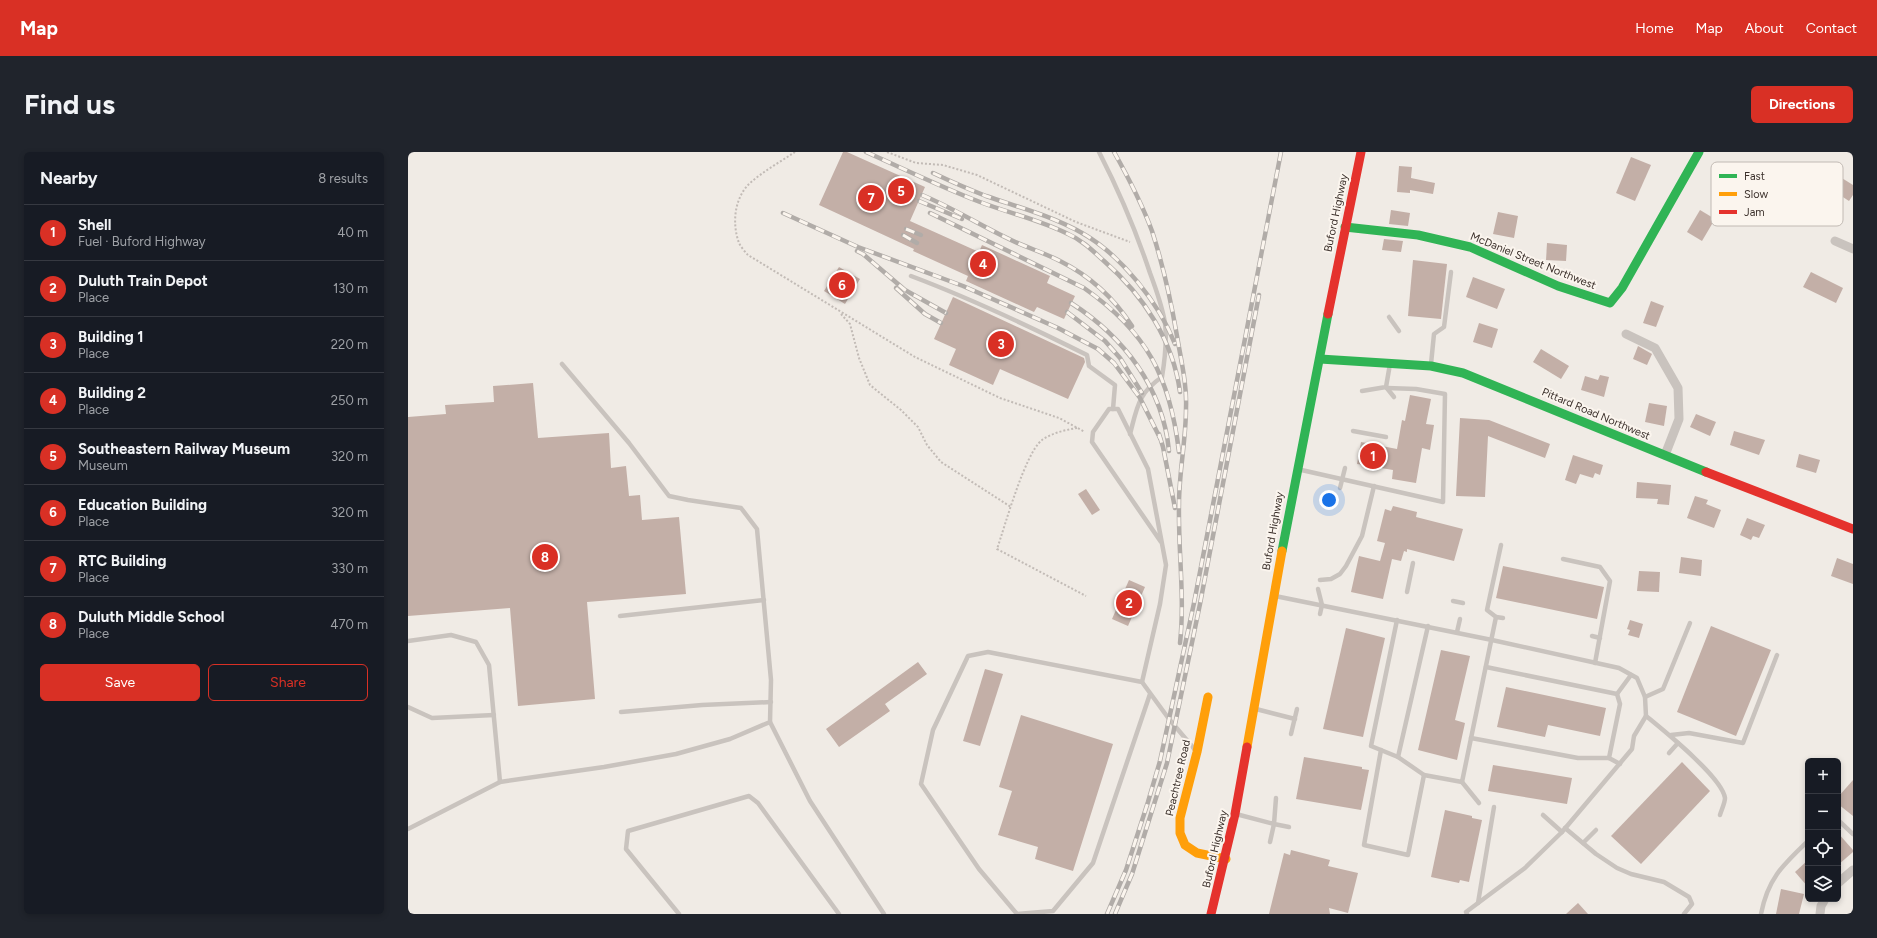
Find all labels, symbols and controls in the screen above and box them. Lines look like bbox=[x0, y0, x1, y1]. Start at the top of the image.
text: Map bbox=[20, 17, 58, 40]
text: Home bbox=[1635, 20, 1674, 37]
text: Map bbox=[1696, 20, 1723, 37]
text: About bbox=[1745, 20, 1784, 37]
text: Contact bbox=[1806, 20, 1857, 37]
button: Directions bbox=[1751, 86, 1853, 123]
text: Find us bbox=[24, 87, 115, 121]
legend bbox=[1711, 162, 1843, 226]
text: Nearby bbox=[40, 168, 98, 188]
text: Fast bbox=[1744, 170, 1765, 183]
text: 8 results bbox=[318, 171, 368, 186]
street label: Buford Highway bbox=[1321, 173, 1351, 253]
pin: 5 bbox=[888, 176, 914, 206]
pin: 7 bbox=[858, 183, 884, 213]
text: Slow bbox=[1744, 188, 1768, 201]
text: Jam bbox=[1744, 206, 1765, 219]
text: Shell bbox=[78, 216, 111, 234]
text: 1 bbox=[50, 225, 56, 240]
text: 40 m bbox=[337, 225, 368, 240]
street label: McDaniel Street Northwest bbox=[1468, 230, 1598, 292]
text: Fuel · Buford Highway bbox=[78, 234, 206, 249]
pin: 4 bbox=[970, 249, 996, 279]
pin: 6 bbox=[829, 270, 855, 300]
text: Duluth Train Depot bbox=[78, 272, 208, 290]
text: 2 bbox=[49, 281, 57, 296]
text: 130 m bbox=[333, 281, 368, 296]
text: Place bbox=[78, 290, 109, 305]
text: Building 1 bbox=[78, 328, 144, 346]
pin: 3 bbox=[988, 329, 1014, 359]
text: 3 bbox=[49, 337, 57, 352]
text: 220 m bbox=[331, 337, 368, 352]
text: Place bbox=[78, 346, 109, 361]
text: Building 2 bbox=[78, 384, 146, 402]
street label: Pittard Road Northwest bbox=[1540, 385, 1652, 443]
text: 4 bbox=[49, 393, 57, 408]
text: 250 m bbox=[331, 393, 368, 408]
text: Place bbox=[78, 402, 109, 417]
text: Southeastern Railway Museum bbox=[78, 440, 290, 458]
pin: 1 bbox=[1360, 441, 1386, 471]
text: 5 bbox=[49, 449, 57, 464]
text: 320 m bbox=[331, 449, 368, 464]
text: Museum bbox=[78, 458, 128, 473]
your location bbox=[1319, 490, 1339, 510]
street label: Buford Highway bbox=[1260, 491, 1286, 571]
text: Education Building bbox=[78, 496, 207, 514]
text: 6 bbox=[49, 505, 57, 520]
text: 320 m bbox=[331, 505, 368, 520]
text: Place bbox=[78, 514, 109, 529]
pin: 8 bbox=[532, 542, 558, 572]
text: RTC Building bbox=[78, 552, 166, 570]
text: 7 bbox=[49, 561, 57, 576]
text: 330 m bbox=[331, 561, 368, 576]
text: Place bbox=[78, 570, 109, 585]
pin: 2 bbox=[1116, 588, 1142, 618]
text: Duluth Middle School bbox=[78, 608, 225, 626]
text: 8 bbox=[49, 617, 57, 632]
text: 470 m bbox=[330, 617, 368, 632]
text: Place bbox=[78, 626, 109, 641]
button: Save bbox=[40, 664, 200, 701]
button: Share bbox=[208, 664, 368, 701]
street label: Peachtree Road bbox=[1163, 739, 1193, 817]
map controls bbox=[1805, 758, 1841, 902]
button: + bbox=[1805, 758, 1841, 794]
button: − bbox=[1805, 794, 1841, 830]
street label: Buford Highway bbox=[1200, 809, 1230, 889]
button: locate bbox=[1805, 830, 1841, 866]
button: layers bbox=[1805, 866, 1841, 902]

